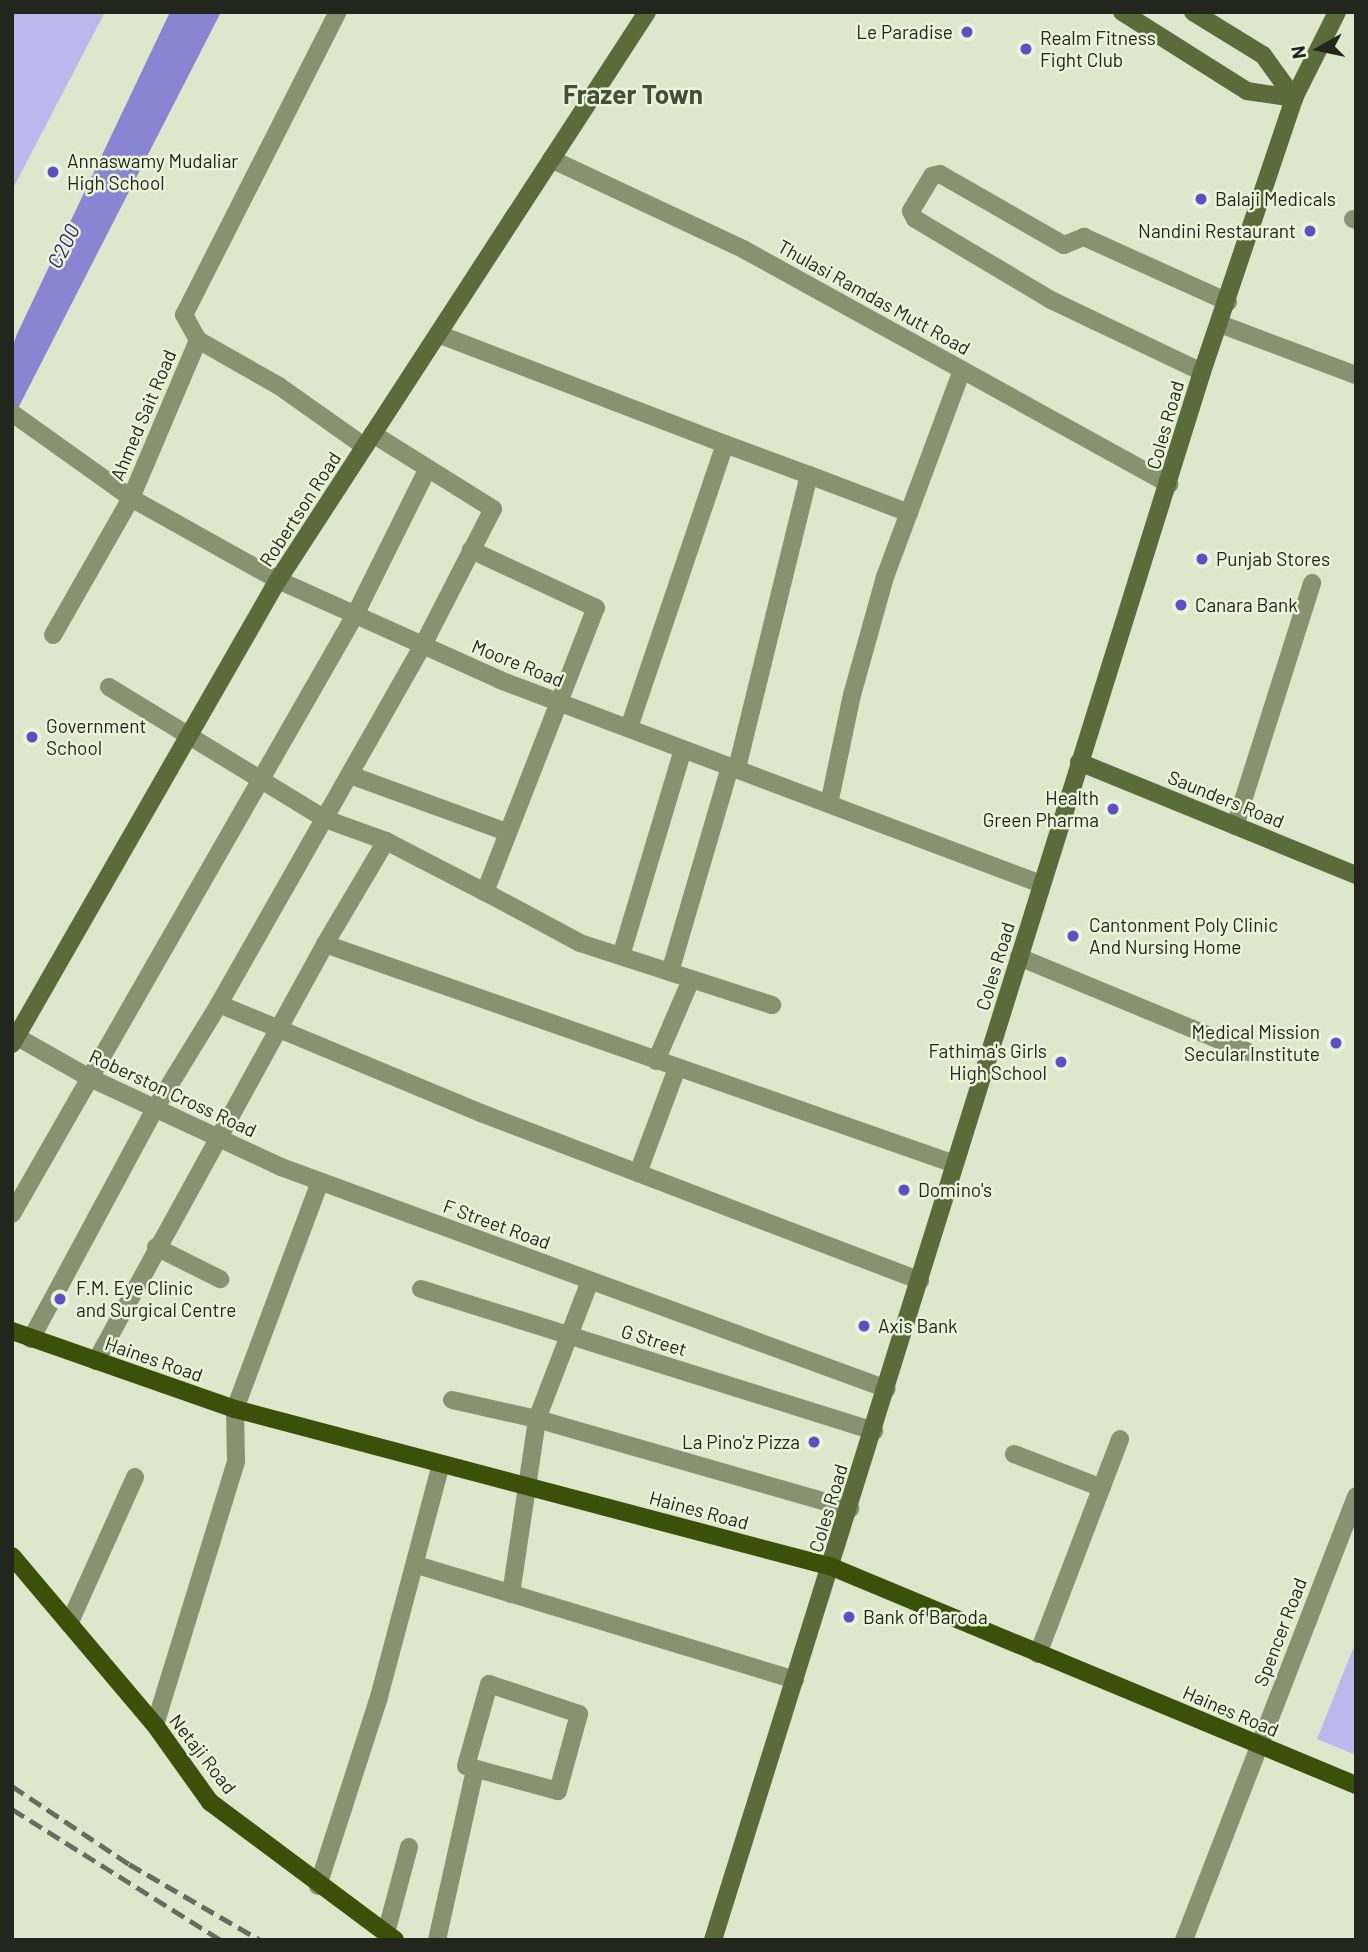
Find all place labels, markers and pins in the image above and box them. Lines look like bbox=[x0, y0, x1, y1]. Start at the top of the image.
place label: Le Paradise bbox=[856, 21, 953, 43]
marker: Le Paradise bbox=[959, 24, 975, 40]
place label: Realm Fitness Fight Club bbox=[1040, 27, 1156, 71]
marker: Realm Fitness Fight Club bbox=[1018, 41, 1034, 57]
place label: Annaswamy Mudaliar High School bbox=[67, 150, 238, 194]
marker: Annaswamy Mudaliar High School bbox=[45, 164, 61, 180]
place label: Balaji Medicals bbox=[1215, 188, 1336, 210]
marker: Balaji Medicals bbox=[1193, 191, 1209, 207]
place label: Nandini Restaurant bbox=[1138, 220, 1296, 242]
marker: Nandini Restaurant bbox=[1302, 223, 1318, 239]
place label: Punjab Stores bbox=[1216, 548, 1330, 570]
marker: Punjab Stores bbox=[1194, 551, 1210, 567]
place label: Canara Bank bbox=[1195, 594, 1298, 616]
marker: Canara Bank bbox=[1173, 597, 1189, 613]
place label: Government School bbox=[46, 715, 146, 759]
marker: Government School bbox=[24, 729, 40, 745]
place label: Health Green Pharma bbox=[983, 787, 1099, 831]
marker: Health Green Pharma bbox=[1105, 801, 1121, 817]
place label: Cantonment Poly Clinic And Nursing Home bbox=[1089, 914, 1278, 958]
marker: Cantonment Poly Clinic And Nursing Home bbox=[1063, 926, 1083, 946]
place label: Medical Mission Secular Institute bbox=[1184, 1021, 1320, 1065]
marker: Medical Mission Secular Institute bbox=[1326, 1033, 1346, 1053]
place label: Fathima's Girls High School bbox=[928, 1040, 1047, 1084]
marker: Fathima's Girls High School bbox=[1053, 1054, 1069, 1070]
place label: Domino's bbox=[918, 1179, 992, 1201]
marker: Domino's bbox=[896, 1182, 912, 1198]
place label: F.M. Eye Clinic and Surgical Centre bbox=[76, 1277, 236, 1321]
marker: F.M. Eye Clinic and Surgical Centre bbox=[50, 1289, 70, 1309]
place label: Axis Bank bbox=[878, 1315, 958, 1337]
marker: Axis Bank bbox=[856, 1318, 872, 1334]
place label: La Pino'z Pizza bbox=[682, 1431, 800, 1453]
marker: La Pino'z Pizza bbox=[806, 1434, 822, 1450]
place label: Bank of Baroda bbox=[863, 1606, 988, 1628]
marker: Bank of Baroda bbox=[841, 1609, 857, 1625]

